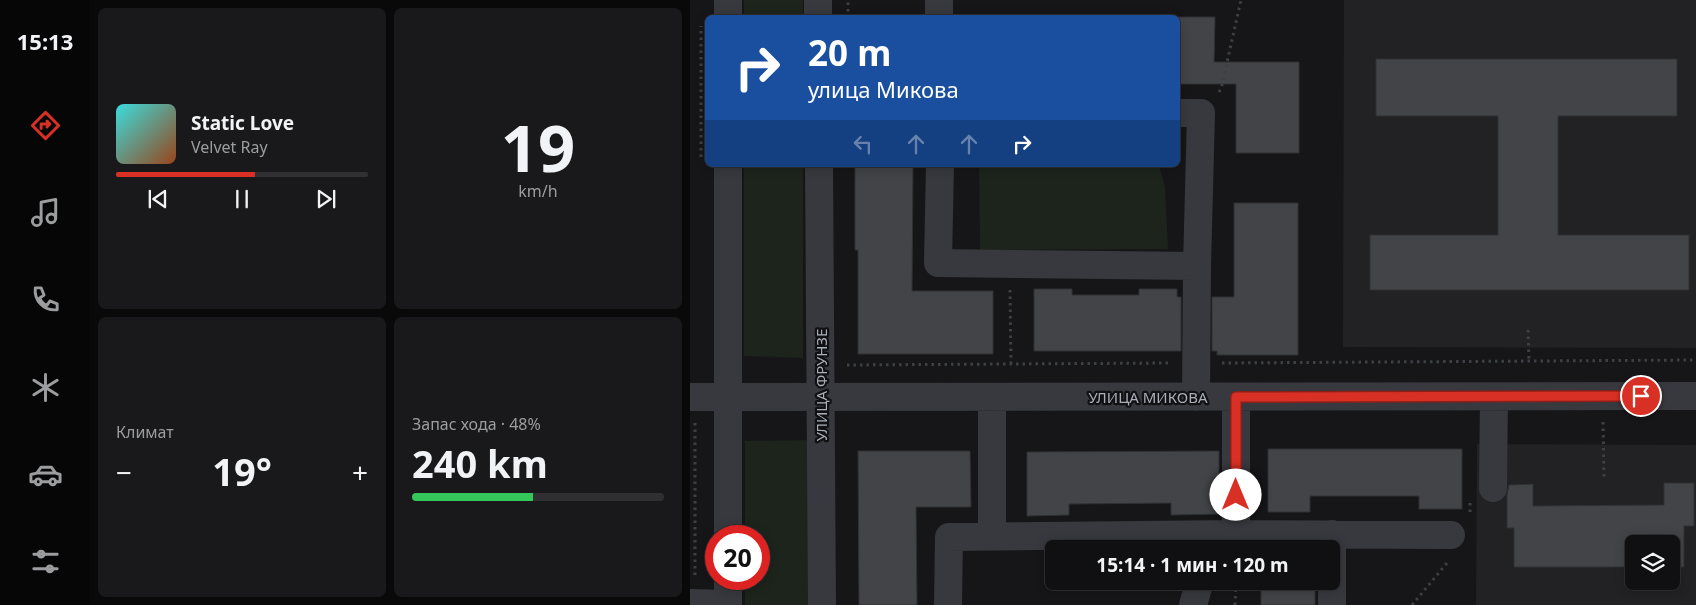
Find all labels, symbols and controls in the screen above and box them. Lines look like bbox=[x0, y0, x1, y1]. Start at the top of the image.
text: 15:13 bbox=[17, 26, 73, 56]
text: 20 m bbox=[808, 29, 891, 76]
icon: right bbox=[725, 35, 790, 100]
text: улица Микова bbox=[808, 74, 959, 104]
text: 19 bbox=[501, 103, 575, 191]
icon: directions bbox=[28, 108, 63, 143]
text: Static Love bbox=[191, 110, 294, 136]
icon: left bbox=[849, 130, 877, 158]
icon: ahead bbox=[902, 130, 930, 158]
icon: ahead bbox=[955, 130, 983, 158]
icon: right bbox=[1008, 130, 1036, 158]
text: Velvet Ray bbox=[191, 136, 268, 158]
text: km/h bbox=[518, 180, 558, 202]
icon: previous bbox=[144, 185, 172, 213]
icon: pause bbox=[228, 185, 256, 213]
icon: next bbox=[312, 185, 340, 213]
icon: music bbox=[28, 195, 63, 230]
icon: phone bbox=[28, 282, 63, 317]
street label: УЛИЦА ФРУНЗЕ bbox=[811, 329, 831, 441]
icon: climate bbox=[28, 370, 63, 405]
pin bbox=[1620, 375, 1662, 417]
icon: arrive bbox=[1627, 382, 1655, 410]
street label: УЛИЦА МИКОВА bbox=[1088, 387, 1208, 407]
text: Запас хода · 48% bbox=[412, 413, 541, 435]
text: Климат bbox=[116, 421, 174, 443]
text: 240 km bbox=[412, 437, 548, 489]
text: 19° bbox=[212, 445, 272, 497]
text: − bbox=[116, 453, 132, 491]
text: + bbox=[352, 453, 368, 491]
icon: car bbox=[28, 457, 63, 492]
position arrow bbox=[1209, 468, 1261, 520]
speed limit sign: 20 bbox=[705, 525, 770, 590]
map controls bbox=[1625, 535, 1680, 590]
button: layers bbox=[1625, 535, 1680, 590]
icon: filters bbox=[28, 544, 63, 579]
text: 15:14 · 1 мин · 120 m bbox=[1096, 552, 1289, 578]

